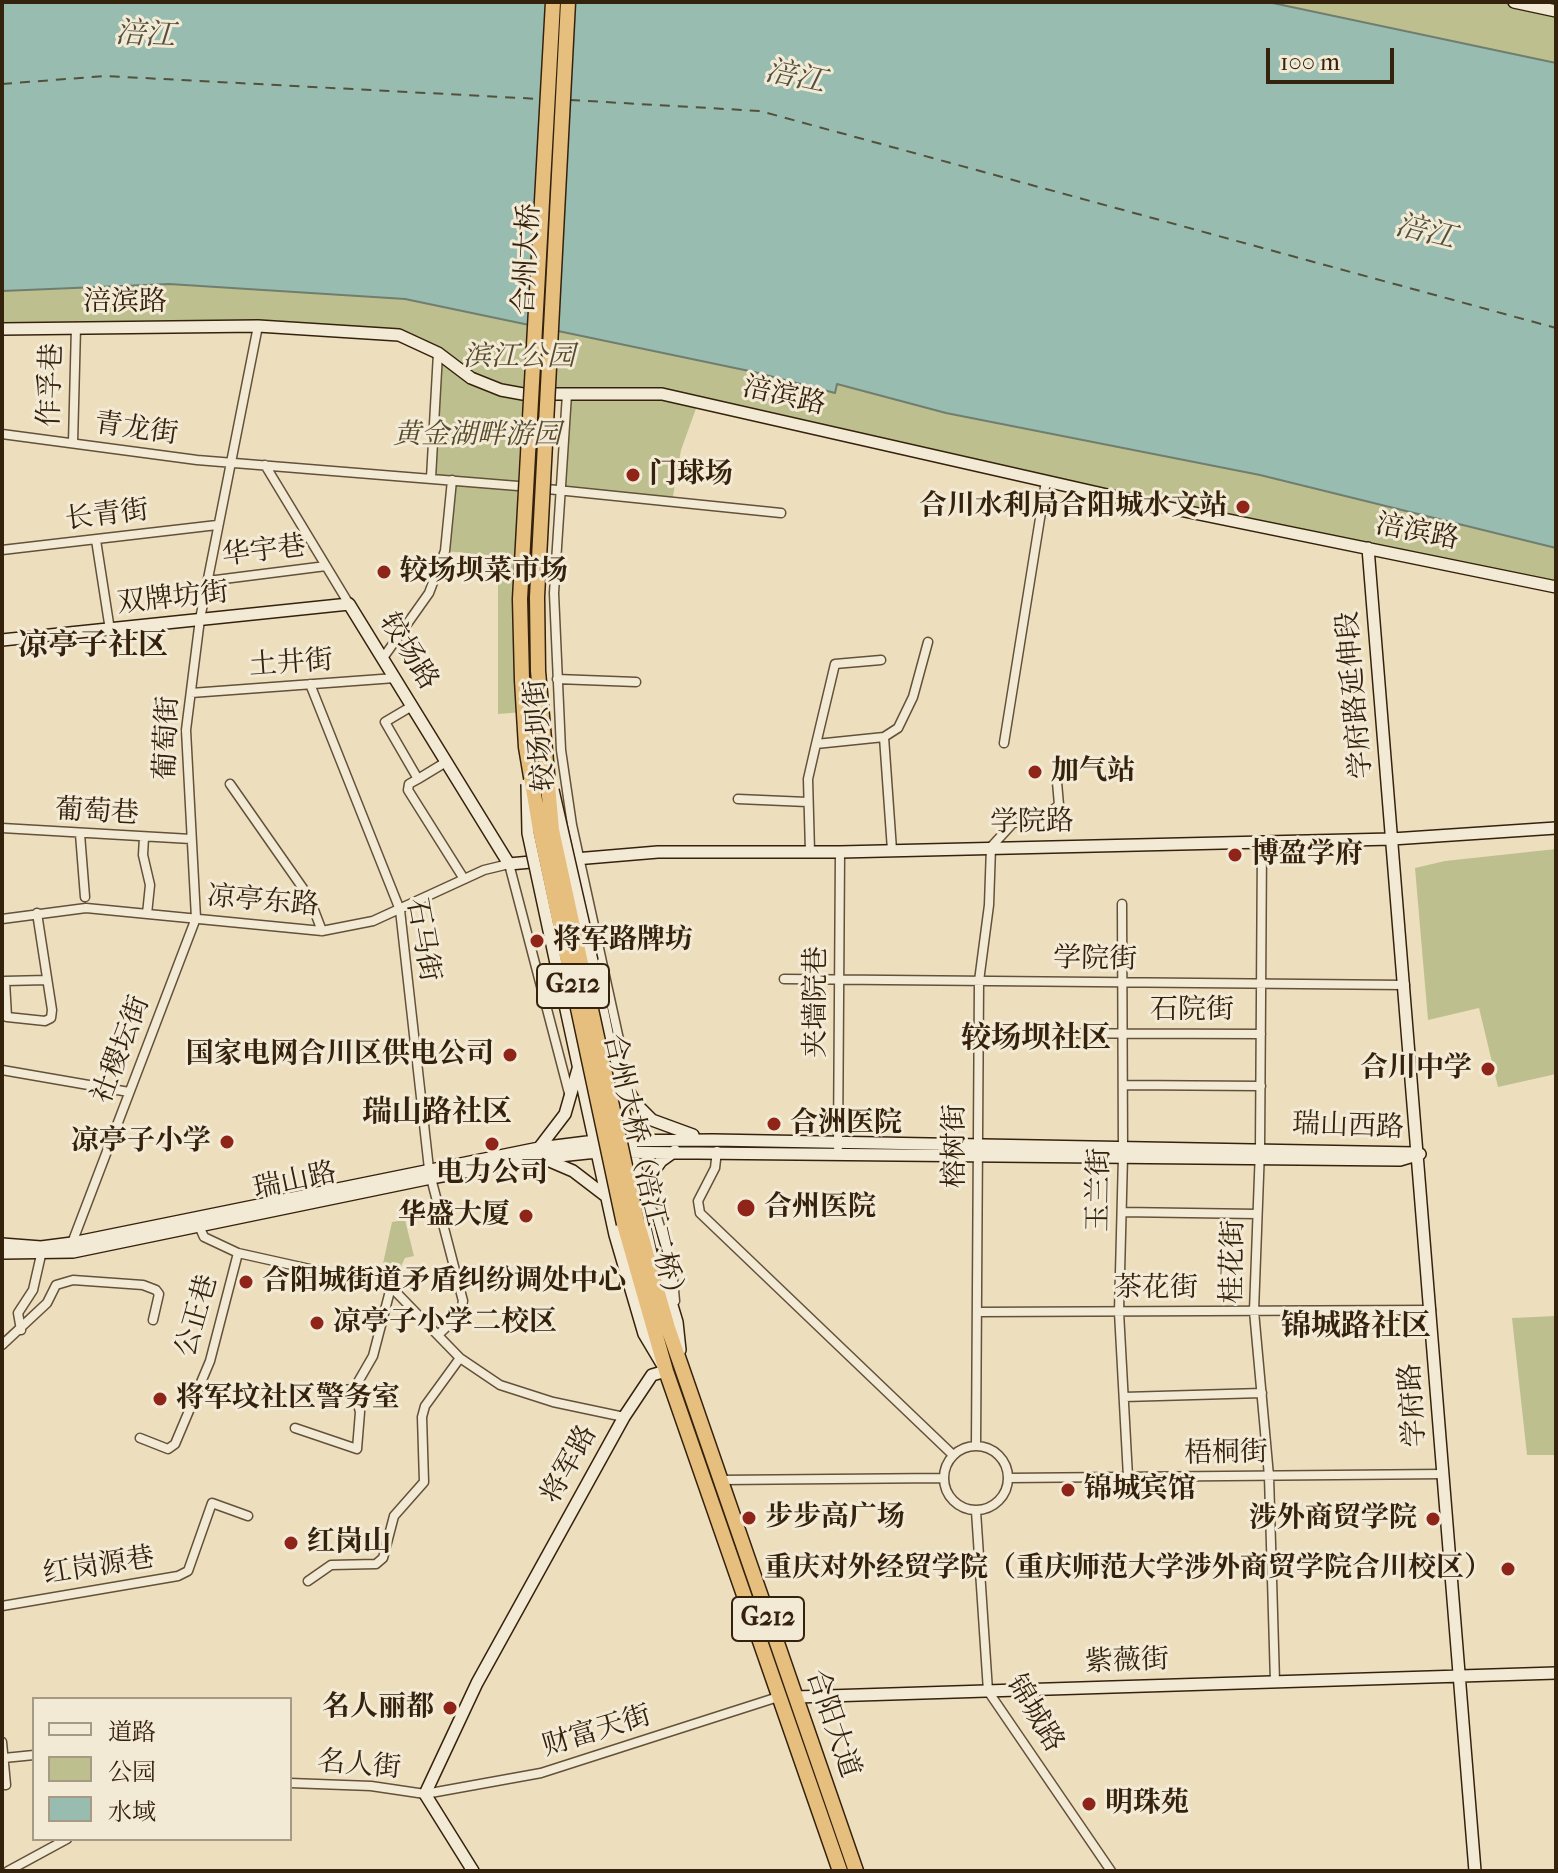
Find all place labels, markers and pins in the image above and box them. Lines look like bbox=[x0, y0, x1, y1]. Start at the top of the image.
place label: 门球场 bbox=[649, 458, 733, 492]
marker: 门球场 bbox=[624, 466, 642, 484]
place label: 合川水利局合阳城水文站 bbox=[919, 490, 1227, 524]
marker: 合川水利局合阳城水文站 bbox=[1234, 498, 1252, 516]
place label: 较场坝菜市场 bbox=[400, 555, 568, 589]
marker: 较场坝菜市场 bbox=[375, 563, 393, 581]
place label: 加气站 bbox=[1051, 755, 1135, 789]
marker: 加气站 bbox=[1026, 763, 1044, 781]
place label: 博盈学府 bbox=[1251, 838, 1363, 872]
marker: 博盈学府 bbox=[1226, 846, 1244, 864]
place label: 将军路牌坊 bbox=[553, 924, 693, 958]
marker: 将军路牌坊 bbox=[528, 932, 546, 950]
place label: 国家电网合川区供电公司 bbox=[186, 1038, 494, 1072]
marker: 国家电网合川区供电公司 bbox=[501, 1046, 519, 1064]
place label: 合川中学 bbox=[1360, 1052, 1472, 1086]
marker: 合川中学 bbox=[1479, 1060, 1497, 1078]
place label: 合洲医院 bbox=[790, 1107, 902, 1141]
marker: 合洲医院 bbox=[765, 1115, 783, 1133]
place label: 凉亭子小学 bbox=[71, 1125, 211, 1159]
marker: 凉亭子小学 bbox=[218, 1133, 236, 1151]
marker: 电力公司 bbox=[483, 1135, 501, 1153]
place label: 电力公司 bbox=[436, 1157, 548, 1191]
place label: 合州医院 bbox=[764, 1191, 876, 1225]
marker: 合州医院 bbox=[735, 1197, 757, 1219]
place label: 华盛大厦 bbox=[398, 1199, 510, 1233]
marker: 华盛大厦 bbox=[517, 1207, 535, 1225]
place label: 合阳城街道矛盾纠纷调处中心 bbox=[262, 1265, 626, 1299]
marker: 合阳城街道矛盾纠纷调处中心 bbox=[237, 1273, 255, 1291]
place label: 凉亭子小学二校区 bbox=[333, 1306, 557, 1340]
marker: 凉亭子小学二校区 bbox=[308, 1314, 326, 1332]
place label: 将军坟社区警务室 bbox=[176, 1382, 400, 1416]
marker: 将军坟社区警务室 bbox=[151, 1390, 169, 1408]
place label: 锦城宾馆 bbox=[1084, 1473, 1196, 1507]
marker: 锦城宾馆 bbox=[1059, 1481, 1077, 1499]
place label: 步步高广场 bbox=[765, 1501, 905, 1535]
place label: 涉外商贸学院 bbox=[1249, 1502, 1417, 1536]
marker: 步步高广场 bbox=[740, 1509, 758, 1527]
marker: 涉外商贸学院 bbox=[1424, 1510, 1442, 1528]
place label: 红岗山 bbox=[307, 1526, 391, 1560]
marker: 红岗山 bbox=[282, 1534, 300, 1552]
place label: 重庆对外经贸学院（重庆师范大学涉外商贸学院合川校区） bbox=[764, 1552, 1492, 1586]
marker: 重庆对外经贸学院（重庆师范大学涉外商贸学院合川校区） bbox=[1499, 1560, 1517, 1578]
place label: 名人丽都 bbox=[322, 1691, 434, 1725]
marker: 名人丽都 bbox=[441, 1699, 459, 1717]
place label: 明珠苑 bbox=[1105, 1787, 1189, 1821]
marker: 明珠苑 bbox=[1080, 1795, 1098, 1813]

